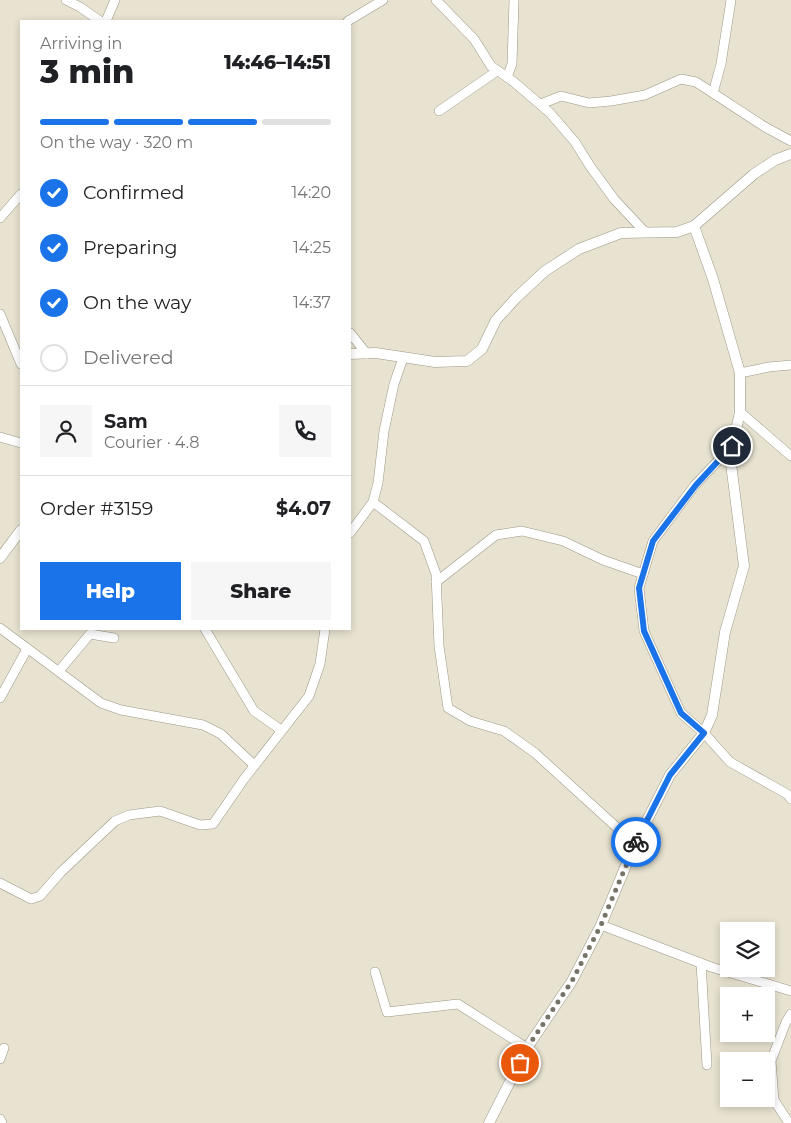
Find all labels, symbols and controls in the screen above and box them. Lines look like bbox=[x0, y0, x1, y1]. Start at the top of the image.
text: Arriving in bbox=[40, 34, 122, 53]
text: 14:46–14:51 bbox=[224, 51, 331, 74]
text: 3 min bbox=[40, 52, 134, 91]
text: On the way · 320 m bbox=[40, 133, 193, 152]
icon: check bbox=[40, 179, 68, 207]
text: Confirmed bbox=[83, 181, 184, 204]
text: 14:20 bbox=[292, 183, 331, 202]
icon: check bbox=[40, 234, 68, 262]
text: Preparing bbox=[83, 236, 178, 259]
text: 14:25 bbox=[293, 238, 331, 257]
icon: check bbox=[40, 289, 68, 317]
text: On the way bbox=[83, 291, 191, 314]
text: 14:37 bbox=[293, 293, 331, 312]
text: Delivered bbox=[83, 346, 174, 369]
button: person bbox=[40, 405, 92, 457]
button: phone bbox=[279, 405, 331, 457]
text: Sam bbox=[104, 410, 148, 433]
pin bbox=[711, 425, 753, 467]
icon: home bbox=[718, 432, 746, 460]
text: Courier · 4.8 bbox=[104, 433, 200, 452]
text: Order #3159 bbox=[40, 497, 153, 520]
text: $4.07 bbox=[276, 497, 331, 520]
button: Help bbox=[40, 562, 181, 620]
button: Share bbox=[191, 562, 331, 620]
courier bbox=[611, 817, 661, 867]
icon: bike bbox=[622, 828, 650, 856]
map controls bbox=[720, 922, 775, 1107]
button: layers bbox=[720, 922, 775, 977]
button: + bbox=[720, 987, 775, 1042]
pin bbox=[499, 1042, 541, 1084]
icon: bag bbox=[506, 1049, 534, 1077]
button: − bbox=[720, 1052, 775, 1107]

